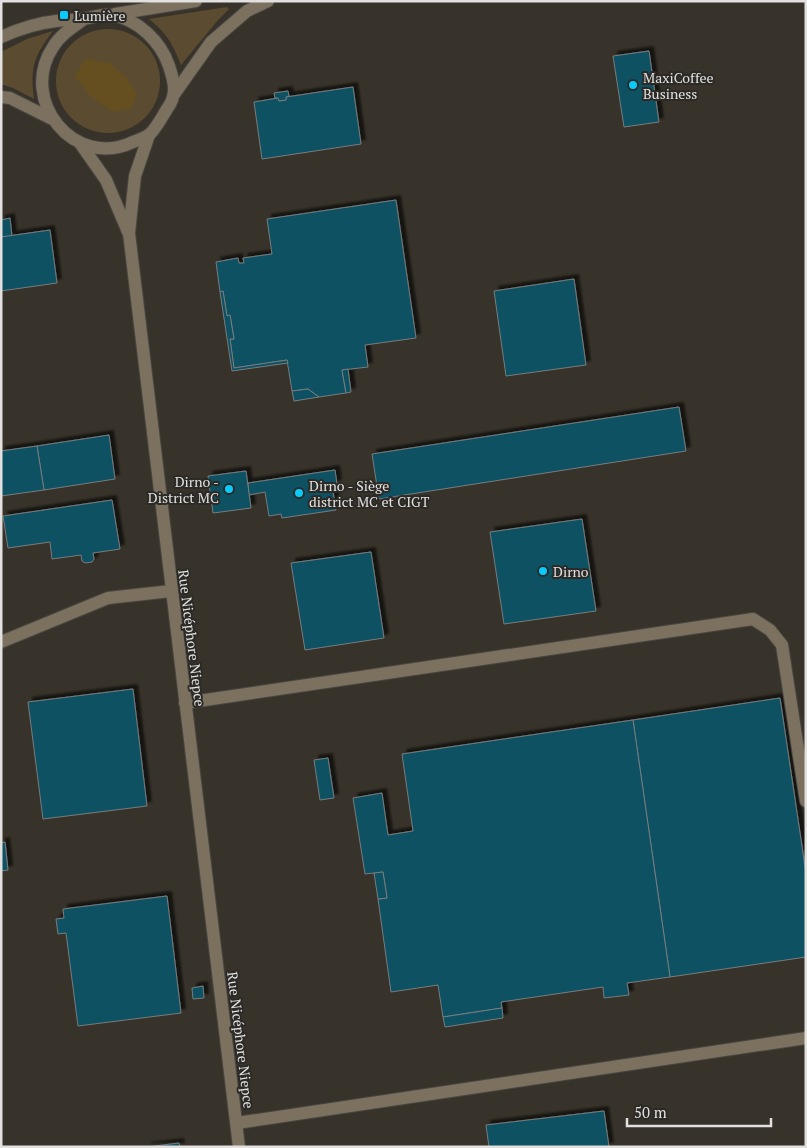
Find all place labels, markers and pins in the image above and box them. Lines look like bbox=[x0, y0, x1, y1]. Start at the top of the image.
place label: Lumière bbox=[74, 6, 125, 25]
marker: Lumière bbox=[58, 9, 70, 21]
place label: MaxiCoffee Business bbox=[643, 68, 714, 103]
marker: MaxiCoffee Business bbox=[627, 79, 639, 91]
place label: Dirno - District MC bbox=[148, 472, 219, 507]
place label: Dirno - Siège district MC et CIGT bbox=[309, 476, 430, 511]
marker: Dirno - District MC bbox=[223, 483, 235, 495]
marker: Dirno - Siège district MC et CIGT bbox=[293, 487, 305, 499]
place label: Dirno bbox=[553, 562, 589, 581]
marker: Dirno bbox=[537, 565, 549, 577]

